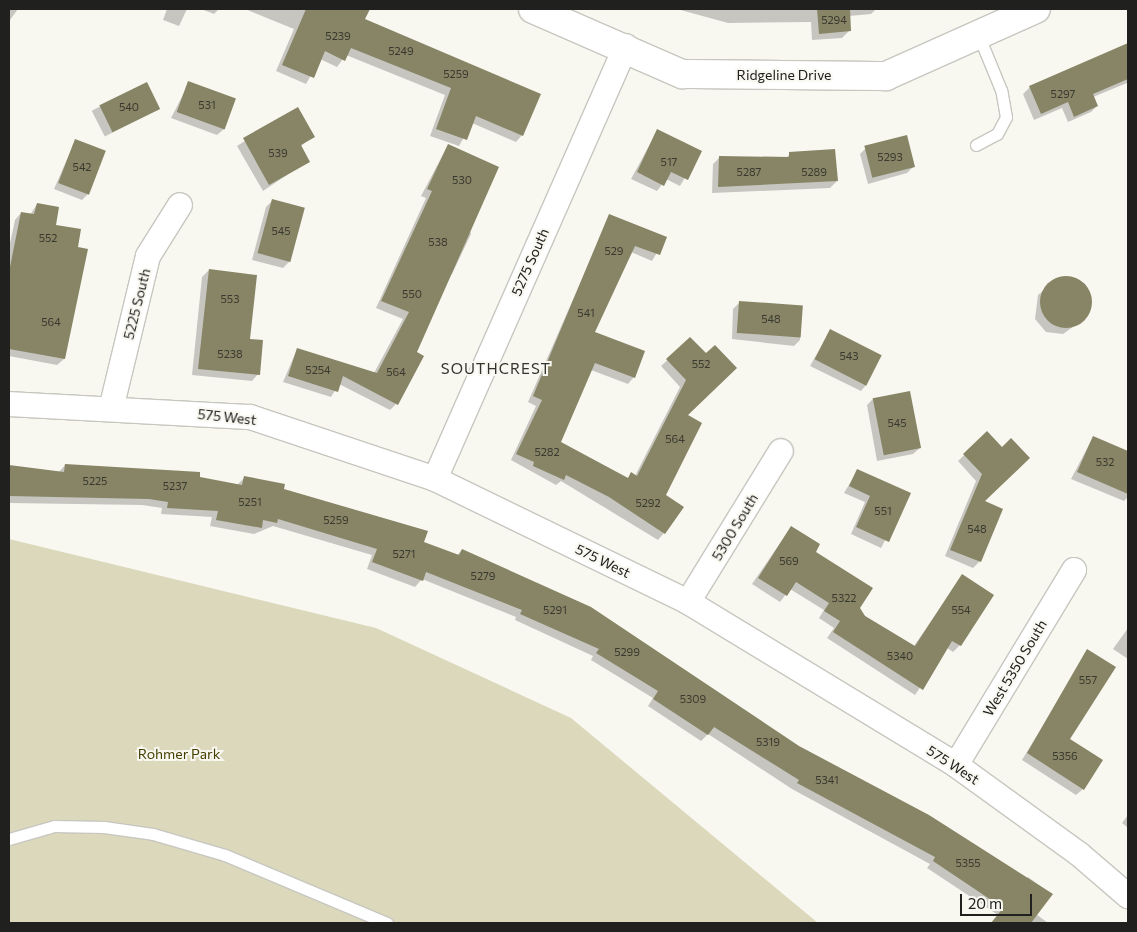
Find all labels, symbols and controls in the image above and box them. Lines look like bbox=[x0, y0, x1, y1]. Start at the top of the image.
house number: 5294 bbox=[821, 13, 847, 27]
house number: 5239 bbox=[325, 29, 351, 43]
house number: 5249 bbox=[388, 44, 414, 58]
house number: 5259 bbox=[443, 67, 469, 81]
street label: Ridgeline Drive bbox=[737, 67, 831, 83]
house number: 5297 bbox=[1051, 87, 1075, 101]
house number: 531 bbox=[198, 98, 216, 112]
house number: 540 bbox=[119, 100, 139, 114]
house number: 539 bbox=[268, 146, 288, 160]
house number: 5293 bbox=[877, 150, 903, 164]
house number: 517 bbox=[661, 155, 677, 169]
house number: 542 bbox=[73, 160, 91, 174]
house number: 5287 bbox=[737, 165, 761, 179]
house number: 5289 bbox=[801, 165, 827, 179]
house number: 530 bbox=[452, 173, 472, 187]
house number: 545 bbox=[271, 224, 291, 238]
street label: 5275 South bbox=[508, 226, 552, 298]
house number: 552 bbox=[39, 231, 57, 245]
house number: 538 bbox=[428, 235, 448, 249]
house number: 529 bbox=[604, 244, 624, 258]
street label: 5225 South bbox=[120, 267, 154, 341]
house number: 550 bbox=[402, 287, 422, 301]
house number: 553 bbox=[221, 292, 239, 306]
house number: 541 bbox=[577, 306, 595, 320]
house number: 548 bbox=[761, 312, 781, 326]
house number: 564 bbox=[41, 315, 61, 329]
house number: 5238 bbox=[217, 347, 243, 361]
house number: 543 bbox=[839, 349, 859, 363]
house number: 552 bbox=[692, 357, 710, 371]
district label: SOUTHCREST bbox=[440, 360, 552, 378]
house number: 5254 bbox=[305, 363, 331, 377]
house number: 564 bbox=[386, 365, 406, 379]
street label: 575 West bbox=[197, 406, 257, 428]
house number: 545 bbox=[887, 416, 907, 430]
house number: 564 bbox=[665, 432, 685, 446]
house number: 5282 bbox=[534, 445, 560, 459]
house number: 532 bbox=[1096, 455, 1114, 469]
house number: 5225 bbox=[83, 474, 107, 488]
house number: 5237 bbox=[163, 479, 187, 493]
street label: 5300 South bbox=[708, 490, 762, 564]
house number: 5251 bbox=[238, 495, 262, 509]
house number: 5292 bbox=[635, 496, 661, 510]
house number: 551 bbox=[874, 504, 892, 518]
house number: 5259 bbox=[323, 513, 349, 527]
house number: 548 bbox=[967, 522, 987, 536]
street label: 575 West bbox=[573, 541, 633, 581]
house number: 5271 bbox=[393, 547, 415, 561]
house number: 569 bbox=[779, 554, 799, 568]
house number: 5279 bbox=[471, 569, 495, 583]
house number: 5322 bbox=[832, 591, 856, 605]
house number: 5291 bbox=[543, 603, 567, 617]
house number: 554 bbox=[951, 603, 971, 617]
street label: West 5350 South bbox=[980, 617, 1050, 719]
house number: 5299 bbox=[614, 645, 640, 659]
house number: 5340 bbox=[887, 649, 913, 663]
house number: 557 bbox=[1079, 673, 1097, 687]
house number: 5309 bbox=[680, 692, 706, 706]
house number: 5319 bbox=[756, 735, 780, 749]
street label: 575 West bbox=[924, 742, 982, 788]
park label: Rohmer Park bbox=[138, 746, 220, 762]
house number: 5356 bbox=[1052, 749, 1078, 763]
house number: 5341 bbox=[815, 773, 839, 787]
house number: 5355 bbox=[955, 856, 981, 870]
scale bar bbox=[962, 884, 1034, 916]
text: 20 m bbox=[968, 894, 1002, 912]

